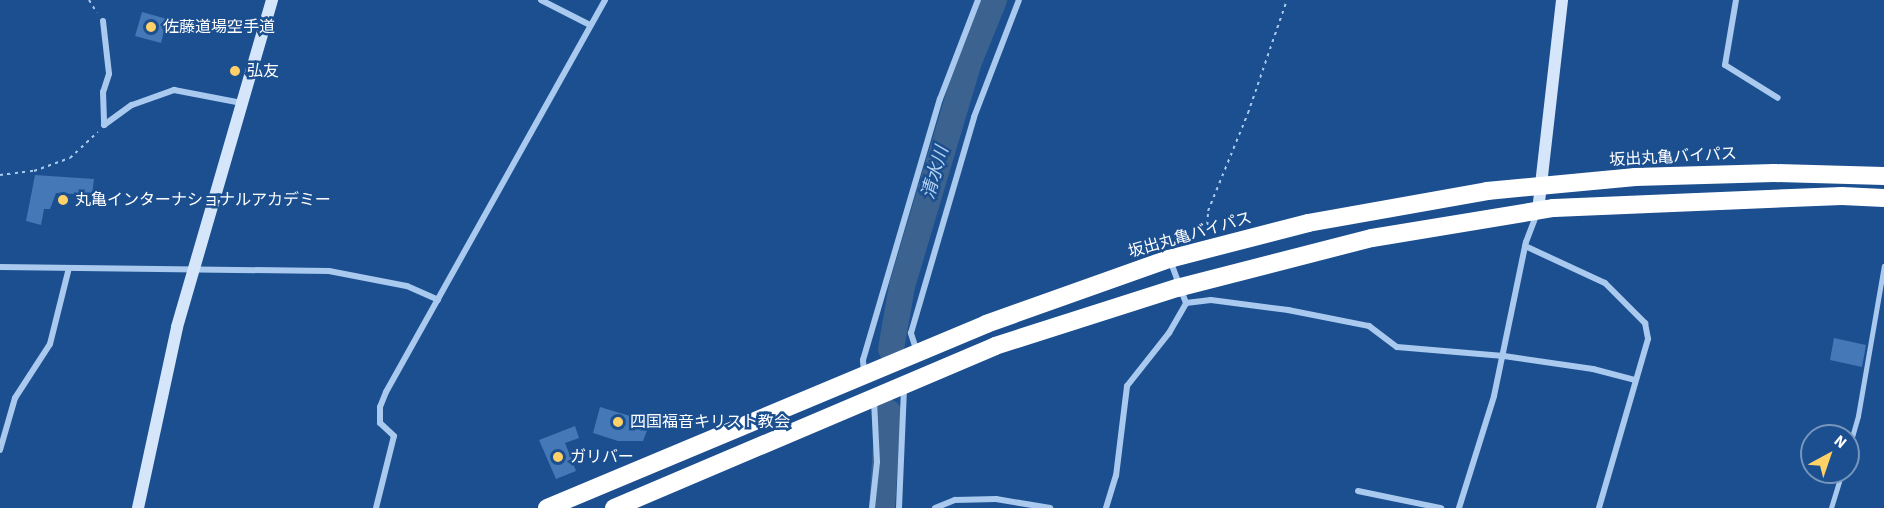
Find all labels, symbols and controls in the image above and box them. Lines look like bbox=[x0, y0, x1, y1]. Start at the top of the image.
place label: 佐藤道場空手道 bbox=[163, 17, 275, 37]
marker: 佐藤道場空手道 bbox=[144, 20, 158, 34]
place label: 弘友 bbox=[247, 61, 279, 81]
marker: 弘友 bbox=[228, 64, 242, 78]
water label: 清水川 bbox=[918, 144, 954, 202]
street label: 坂出丸亀バイパス bbox=[1609, 144, 1737, 170]
place label: 丸亀インターナショナルアカデミー bbox=[75, 190, 331, 210]
marker: 丸亀インターナショナルアカデミー bbox=[56, 193, 70, 207]
street label: 坂出丸亀バイパス bbox=[1126, 208, 1254, 262]
place label: 四国福音キリスト教会 bbox=[630, 412, 790, 432]
marker: 四国福音キリスト教会 bbox=[611, 415, 625, 429]
north arrow bbox=[1800, 424, 1860, 484]
text: N bbox=[1829, 430, 1851, 454]
place label: ガリバー bbox=[570, 447, 634, 467]
marker: ガリバー bbox=[551, 450, 565, 464]

